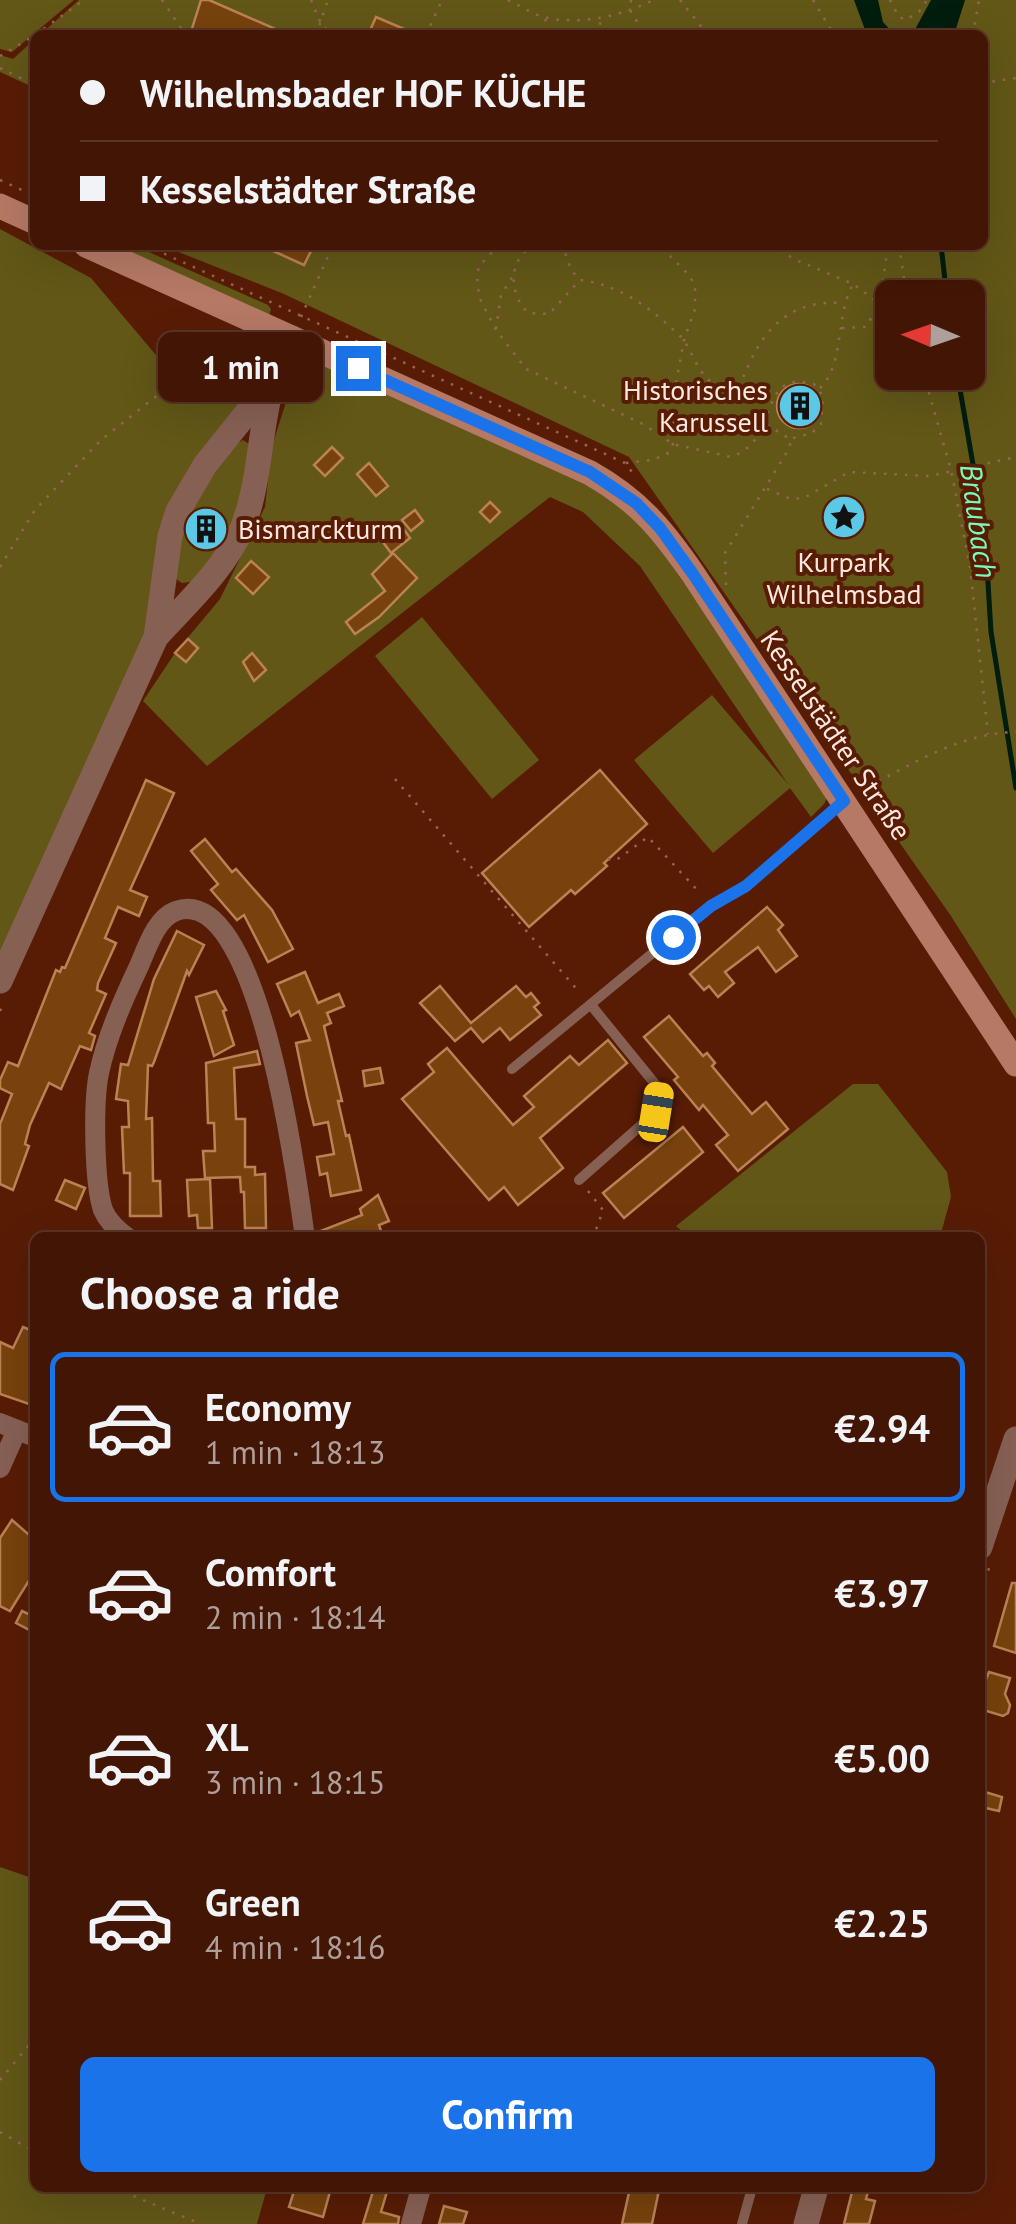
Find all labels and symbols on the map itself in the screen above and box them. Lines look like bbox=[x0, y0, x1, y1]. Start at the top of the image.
north arrow bbox=[875, 280, 985, 390]
callout: 1 min bbox=[158, 333, 323, 403]
route end bbox=[336, 346, 381, 391]
place label: Historisches Karussell bbox=[623, 371, 768, 440]
building icon: Historisches Karussell bbox=[777, 383, 823, 429]
water label: Braubach bbox=[952, 461, 1007, 581]
place icon: Kurpark Wilhelmsbad bbox=[821, 494, 867, 540]
building icon: Bismarckturm bbox=[183, 506, 229, 552]
place label: Bismarckturm bbox=[238, 510, 403, 547]
place label: Kurpark Wilhelmsbad bbox=[766, 543, 922, 612]
street label: Kesselstädter Straße bbox=[753, 623, 920, 847]
route start bbox=[651, 915, 696, 960]
car bbox=[636, 1080, 676, 1144]

